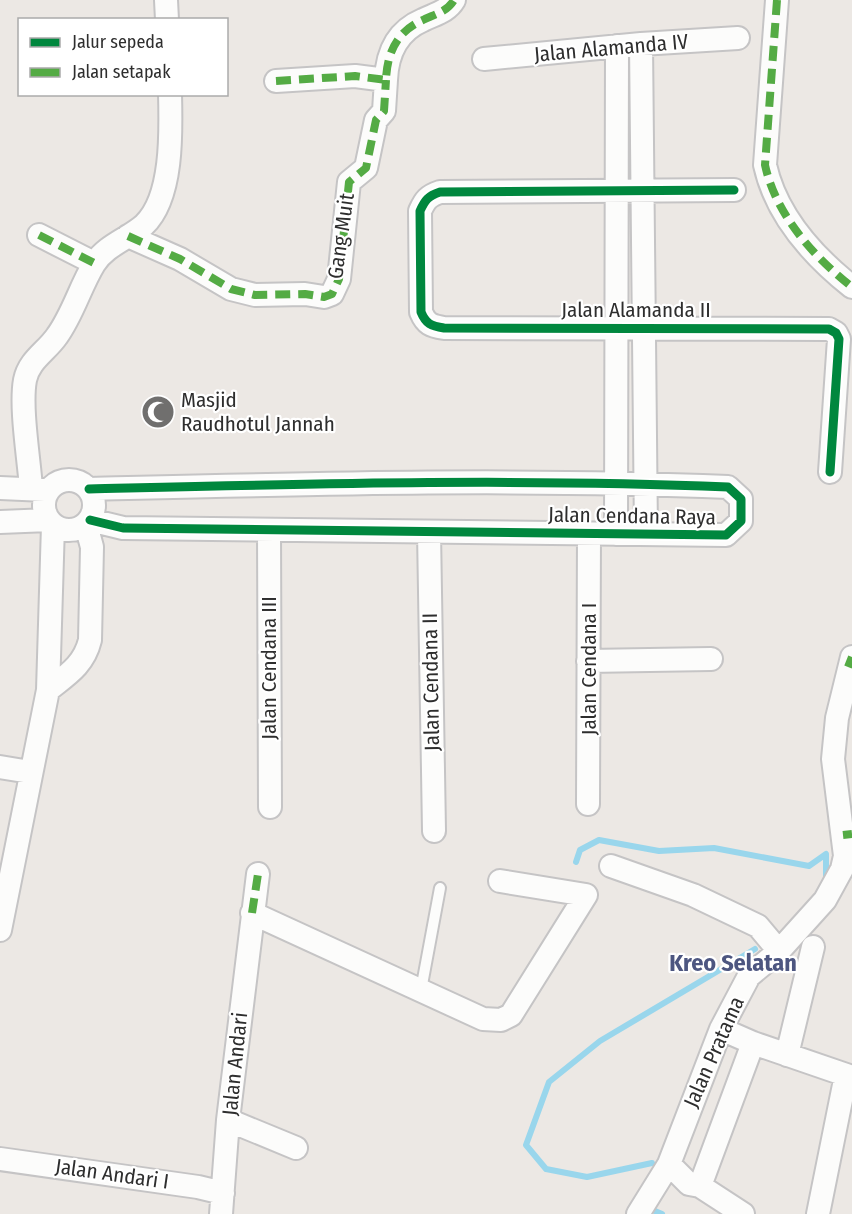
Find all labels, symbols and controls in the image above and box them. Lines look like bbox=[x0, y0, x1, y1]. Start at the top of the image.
legend bbox=[18, 18, 228, 96]
street label: Jalan Alamanda IV bbox=[533, 28, 689, 68]
text: Jalur sepeda bbox=[72, 31, 164, 53]
text: Jalan setapak bbox=[72, 61, 171, 83]
street label: Gang Muit bbox=[322, 191, 360, 281]
street label: Jalan Alamanda II bbox=[561, 297, 711, 323]
place label: Masjid Raudhotul Jannah bbox=[181, 387, 335, 437]
mosque icon: Masjid Raudhotul Jannah bbox=[140, 394, 176, 430]
street label: Jalan Cendana Raya bbox=[548, 502, 716, 530]
street label: Jalan Cendana III bbox=[256, 596, 282, 740]
street label: Jalan Cendana I bbox=[576, 603, 602, 735]
street label: Jalan Cendana II bbox=[417, 613, 445, 751]
district label: Kreo Selatan bbox=[669, 949, 797, 977]
street label: Jalan Pratama bbox=[678, 993, 750, 1111]
street label: Jalan Andari bbox=[217, 1011, 253, 1117]
street label: Jalan Andari I bbox=[54, 1153, 170, 1195]

